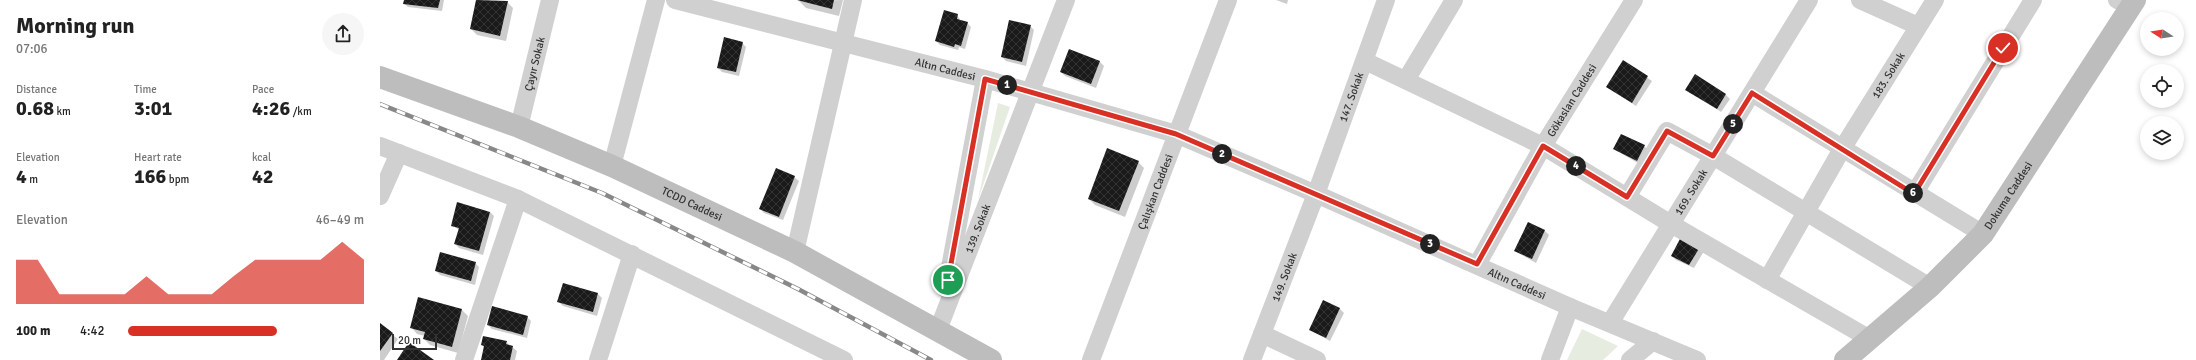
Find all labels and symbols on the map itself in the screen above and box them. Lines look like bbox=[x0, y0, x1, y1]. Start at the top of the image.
north arrow bbox=[2140, 12, 2184, 56]
pin bbox=[1986, 31, 2020, 65]
street label: Çayır Sokak bbox=[522, 35, 548, 92]
street label: 183. Sokak bbox=[1869, 50, 1908, 101]
street label: Altın Caddesi bbox=[913, 55, 977, 83]
street label: Gökaslan Caddesi bbox=[1544, 62, 1599, 139]
street label: 147. Sokak bbox=[1337, 70, 1367, 124]
pin: 1 bbox=[997, 75, 1017, 95]
pin: 5 bbox=[1723, 114, 1743, 134]
pin: 2 bbox=[1212, 144, 1232, 164]
street label: Çalışkan Caddesi bbox=[1135, 152, 1176, 232]
pin: 4 bbox=[1566, 156, 1586, 176]
street label: Dokuma Caddesi bbox=[1982, 159, 2035, 232]
street label: 169. Sokak bbox=[1672, 166, 1711, 218]
pin: 6 bbox=[1903, 183, 1923, 203]
street label: TCDD Caddesi bbox=[659, 184, 724, 224]
street label: 139. Sokak bbox=[962, 202, 993, 255]
pin: 3 bbox=[1420, 234, 1440, 254]
street label: 149. Sokak bbox=[1269, 250, 1300, 304]
pin bbox=[931, 263, 965, 297]
street label: Altın Caddesi bbox=[1486, 265, 1548, 302]
scale bar bbox=[392, 332, 437, 351]

